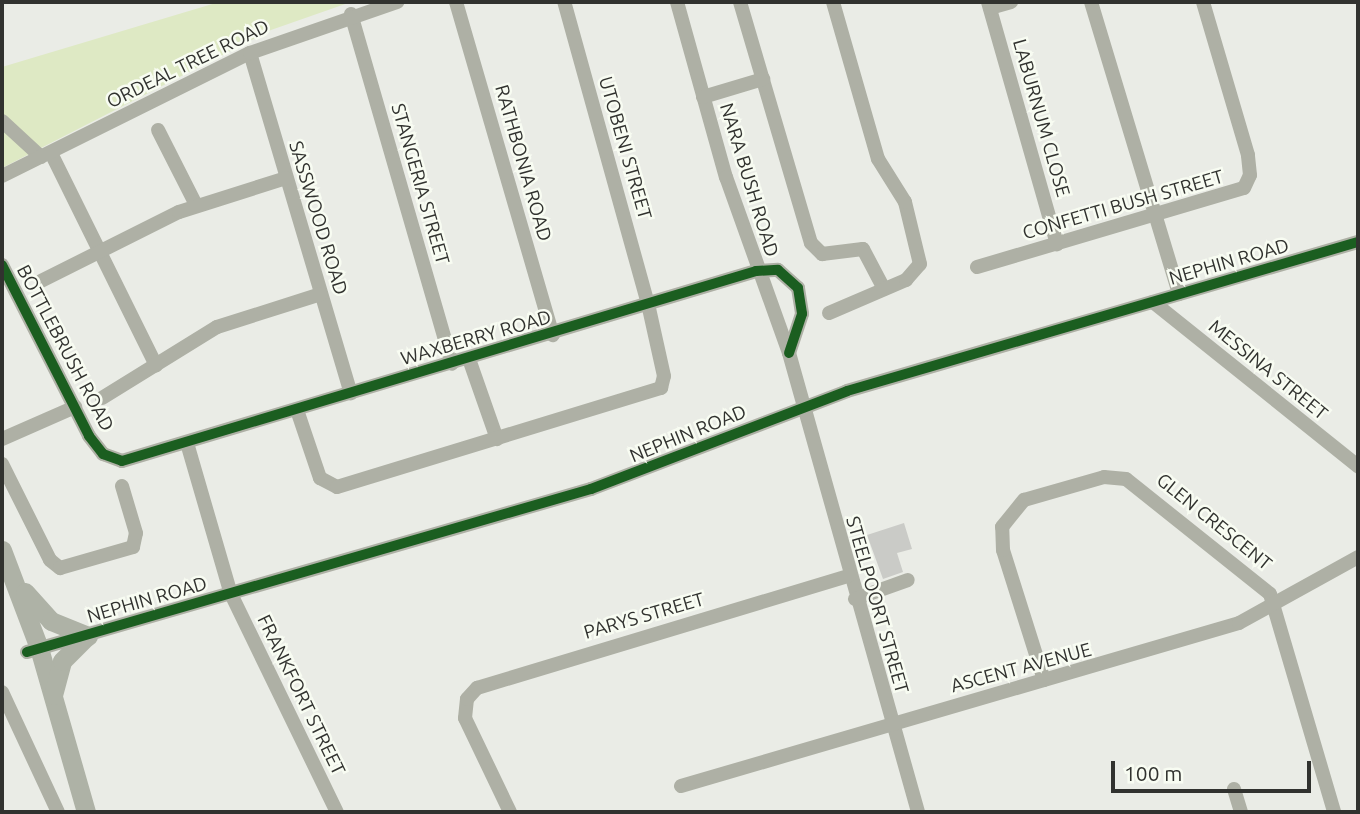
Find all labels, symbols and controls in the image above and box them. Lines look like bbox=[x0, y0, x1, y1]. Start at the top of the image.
street label: ORDEAL TREE ROAD bbox=[103, 15, 273, 113]
street label: LABURNUM CLOSE bbox=[1008, 37, 1074, 199]
street label: UTOBENI STREET bbox=[594, 74, 656, 222]
street label: RATHBONIA ROAD bbox=[490, 82, 556, 244]
street label: NARA BUSH ROAD bbox=[715, 100, 783, 260]
street label: STANGERIA STREET bbox=[386, 101, 454, 267]
street label: SASSWOOD ROAD bbox=[284, 138, 352, 298]
street label: CONFETTI BUSH STREET bbox=[1020, 165, 1226, 245]
street label: NEPHIN ROAD bbox=[1166, 234, 1292, 290]
street label: BOTTLEBRUSH ROAD bbox=[12, 261, 118, 435]
street label: WAXBERRY ROAD bbox=[398, 306, 554, 370]
street label: MESSINA STREET bbox=[1204, 315, 1332, 425]
street label: NEPHIN ROAD bbox=[626, 400, 750, 468]
street label: GLEN CRESCENT bbox=[1152, 469, 1276, 575]
street label: STEELPOORT STREET bbox=[841, 514, 913, 696]
street label: NEPHIN ROAD bbox=[84, 572, 210, 628]
street label: PARYS STREET bbox=[581, 588, 707, 644]
street label: FRANKFORT STREET bbox=[252, 611, 350, 779]
street label: ASCENT AVENUE bbox=[948, 638, 1094, 698]
scale bar bbox=[1115, 748, 1314, 792]
text: 100 m bbox=[1124, 761, 1182, 785]

